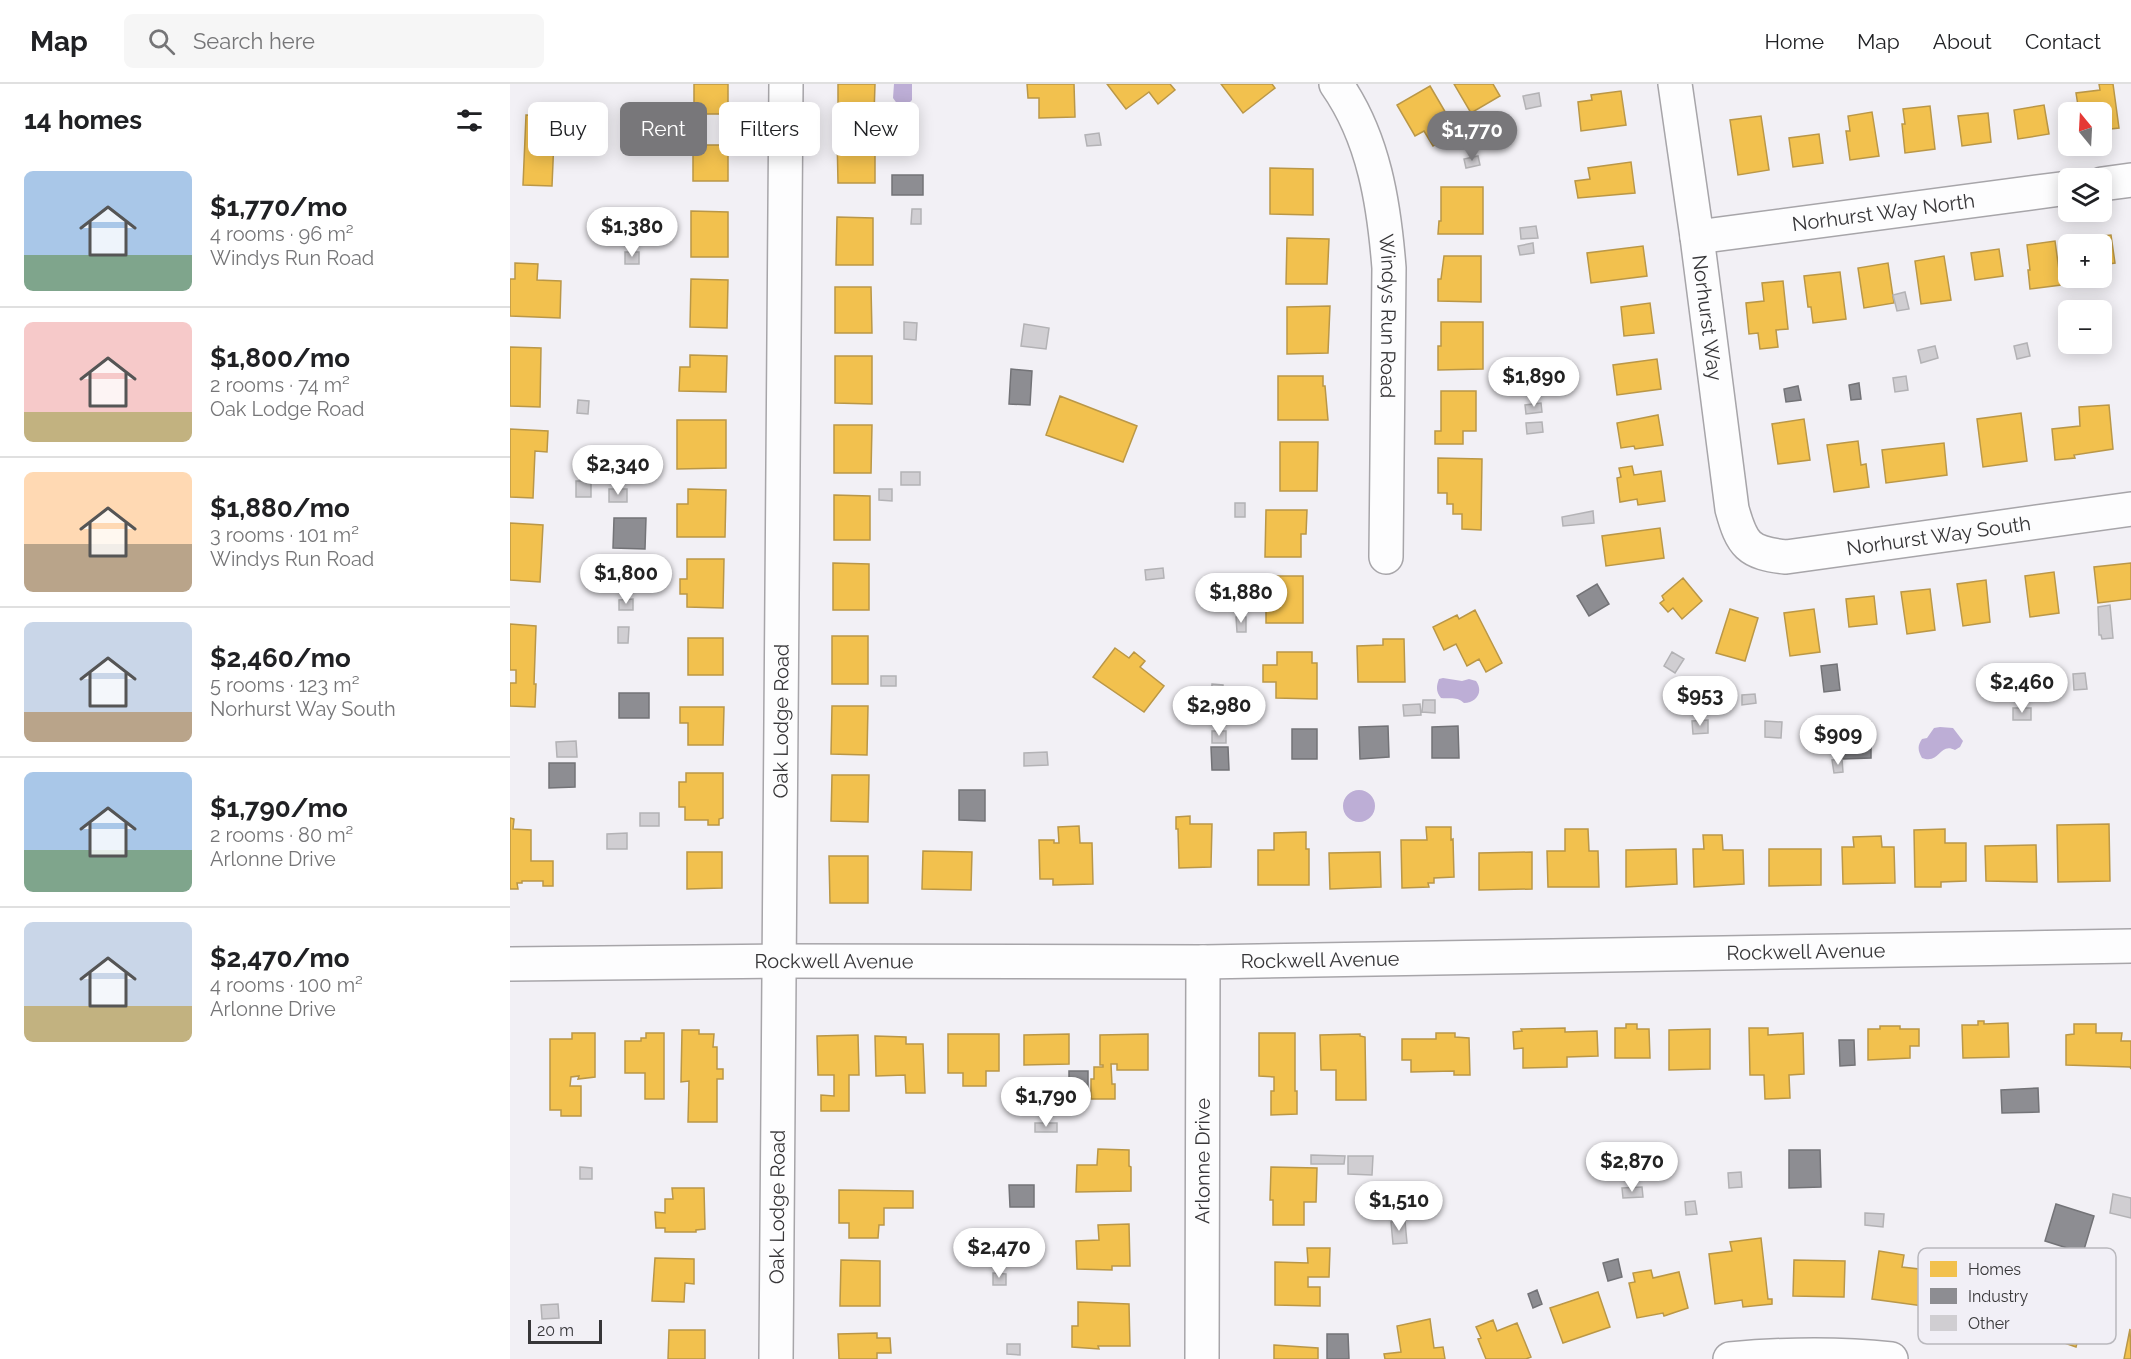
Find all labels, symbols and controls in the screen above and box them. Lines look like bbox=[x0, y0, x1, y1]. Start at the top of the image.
search box bbox=[124, 14, 544, 68]
text: Map bbox=[30, 25, 88, 58]
icon: search bbox=[145, 25, 178, 58]
text: Search here bbox=[193, 28, 315, 54]
text: Home bbox=[1765, 29, 1824, 54]
text: Map bbox=[1857, 29, 1900, 54]
text: About bbox=[1933, 29, 1992, 54]
text: Contact bbox=[2025, 29, 2101, 54]
chip: Buy bbox=[528, 102, 608, 156]
chip: Rent bbox=[620, 102, 707, 156]
chip: Filters bbox=[719, 102, 820, 156]
chip: New bbox=[832, 102, 919, 156]
north arrow bbox=[2058, 102, 2112, 156]
map controls bbox=[2058, 102, 2112, 354]
icon: filters bbox=[453, 104, 486, 137]
text: 14 homes bbox=[24, 105, 142, 135]
pin: $1,770 bbox=[1423, 111, 1521, 162]
text: $1,770 bbox=[1441, 118, 1503, 142]
button: layers bbox=[2058, 168, 2112, 222]
street label: Norhurst Way North bbox=[1791, 188, 1976, 236]
text: $1,770/mo bbox=[210, 192, 347, 222]
icon: home bbox=[72, 195, 144, 267]
pin: $1,380 bbox=[583, 207, 681, 258]
text: $1,380 bbox=[601, 214, 663, 238]
text: 4 rooms · 96 m² bbox=[210, 222, 354, 246]
street label: Windys Run Road bbox=[1374, 233, 1401, 398]
button: + bbox=[2058, 234, 2112, 288]
text: Windys Run Road bbox=[210, 246, 374, 270]
street label: Norhurst Way bbox=[1687, 253, 1727, 382]
button: − bbox=[2058, 300, 2112, 354]
text: $1,800/mo bbox=[210, 343, 350, 373]
icon: home bbox=[72, 346, 144, 418]
pin: $1,890 bbox=[1485, 357, 1583, 408]
text: $1,890 bbox=[1502, 364, 1566, 388]
text: 2 rooms · 74 m² bbox=[210, 373, 350, 397]
text: Oak Lodge Road bbox=[210, 397, 365, 421]
pin: $2,340 bbox=[569, 445, 667, 496]
text: $2,340 bbox=[586, 452, 650, 476]
text: $1,880/mo bbox=[210, 493, 350, 523]
icon: home bbox=[72, 496, 144, 568]
street label: Norhurst Way South bbox=[1845, 511, 2032, 560]
text: 3 rooms · 101 m² bbox=[210, 523, 359, 547]
text: Windys Run Road bbox=[210, 547, 374, 571]
pin: $1,800 bbox=[577, 554, 675, 605]
text: $1,800 bbox=[594, 561, 658, 585]
pin: $1,880 bbox=[1192, 573, 1290, 624]
text: $1,880 bbox=[1209, 580, 1273, 604]
text: $2,460/mo bbox=[210, 643, 351, 673]
street label: Oak Lodge Road bbox=[768, 644, 794, 798]
icon: home bbox=[72, 646, 144, 718]
pin: $2,460 bbox=[1973, 663, 2071, 714]
text: $2,460 bbox=[1990, 670, 2054, 694]
text: 5 rooms · 123 m² bbox=[210, 673, 359, 697]
pin: $953 bbox=[1664, 676, 1736, 727]
text: $953 bbox=[1677, 683, 1723, 707]
pin: $2,980 bbox=[1170, 686, 1268, 737]
text: $2,980 bbox=[1187, 693, 1251, 717]
text: Norhurst Way South bbox=[210, 697, 396, 721]
pin: $909 bbox=[1802, 715, 1874, 766]
text: $909 bbox=[1814, 722, 1862, 746]
text: $1,790/mo bbox=[210, 793, 348, 823]
icon: home bbox=[72, 796, 144, 868]
text: 2 rooms · 80 m² bbox=[210, 823, 353, 847]
text: Arlonne Drive bbox=[210, 847, 336, 871]
street label: Rockwell Avenue bbox=[1726, 938, 1886, 965]
text: $2,470/mo bbox=[210, 943, 350, 973]
icon: home bbox=[72, 946, 144, 1018]
street label: Rockwell Avenue bbox=[1240, 947, 1400, 973]
street label: Rockwell Avenue bbox=[754, 949, 914, 973]
text: 4 rooms · 100 m² bbox=[210, 973, 363, 997]
text: Arlonne Drive bbox=[210, 997, 336, 1021]
pin: $1,790 bbox=[997, 1077, 1095, 1128]
text: $1,790 bbox=[1015, 1084, 1077, 1108]
street label: Arlonne Drive bbox=[1190, 1098, 1215, 1224]
street label: Oak Lodge Road bbox=[765, 1130, 790, 1284]
pin: $2,870 bbox=[1583, 1142, 1681, 1193]
text: $2,870 bbox=[1600, 1149, 1664, 1173]
pin: $1,510 bbox=[1350, 1181, 1448, 1232]
text: $1,510 bbox=[1369, 1188, 1429, 1212]
pin: $2,470 bbox=[950, 1228, 1048, 1279]
text: $2,470 bbox=[967, 1235, 1031, 1259]
legend bbox=[1918, 1248, 2116, 1344]
text: Homes bbox=[1968, 1260, 2021, 1279]
text: Industry bbox=[1968, 1287, 2028, 1306]
text: Other bbox=[1968, 1314, 2010, 1333]
scale bar bbox=[528, 1317, 602, 1344]
text: 20 m bbox=[537, 1321, 574, 1340]

